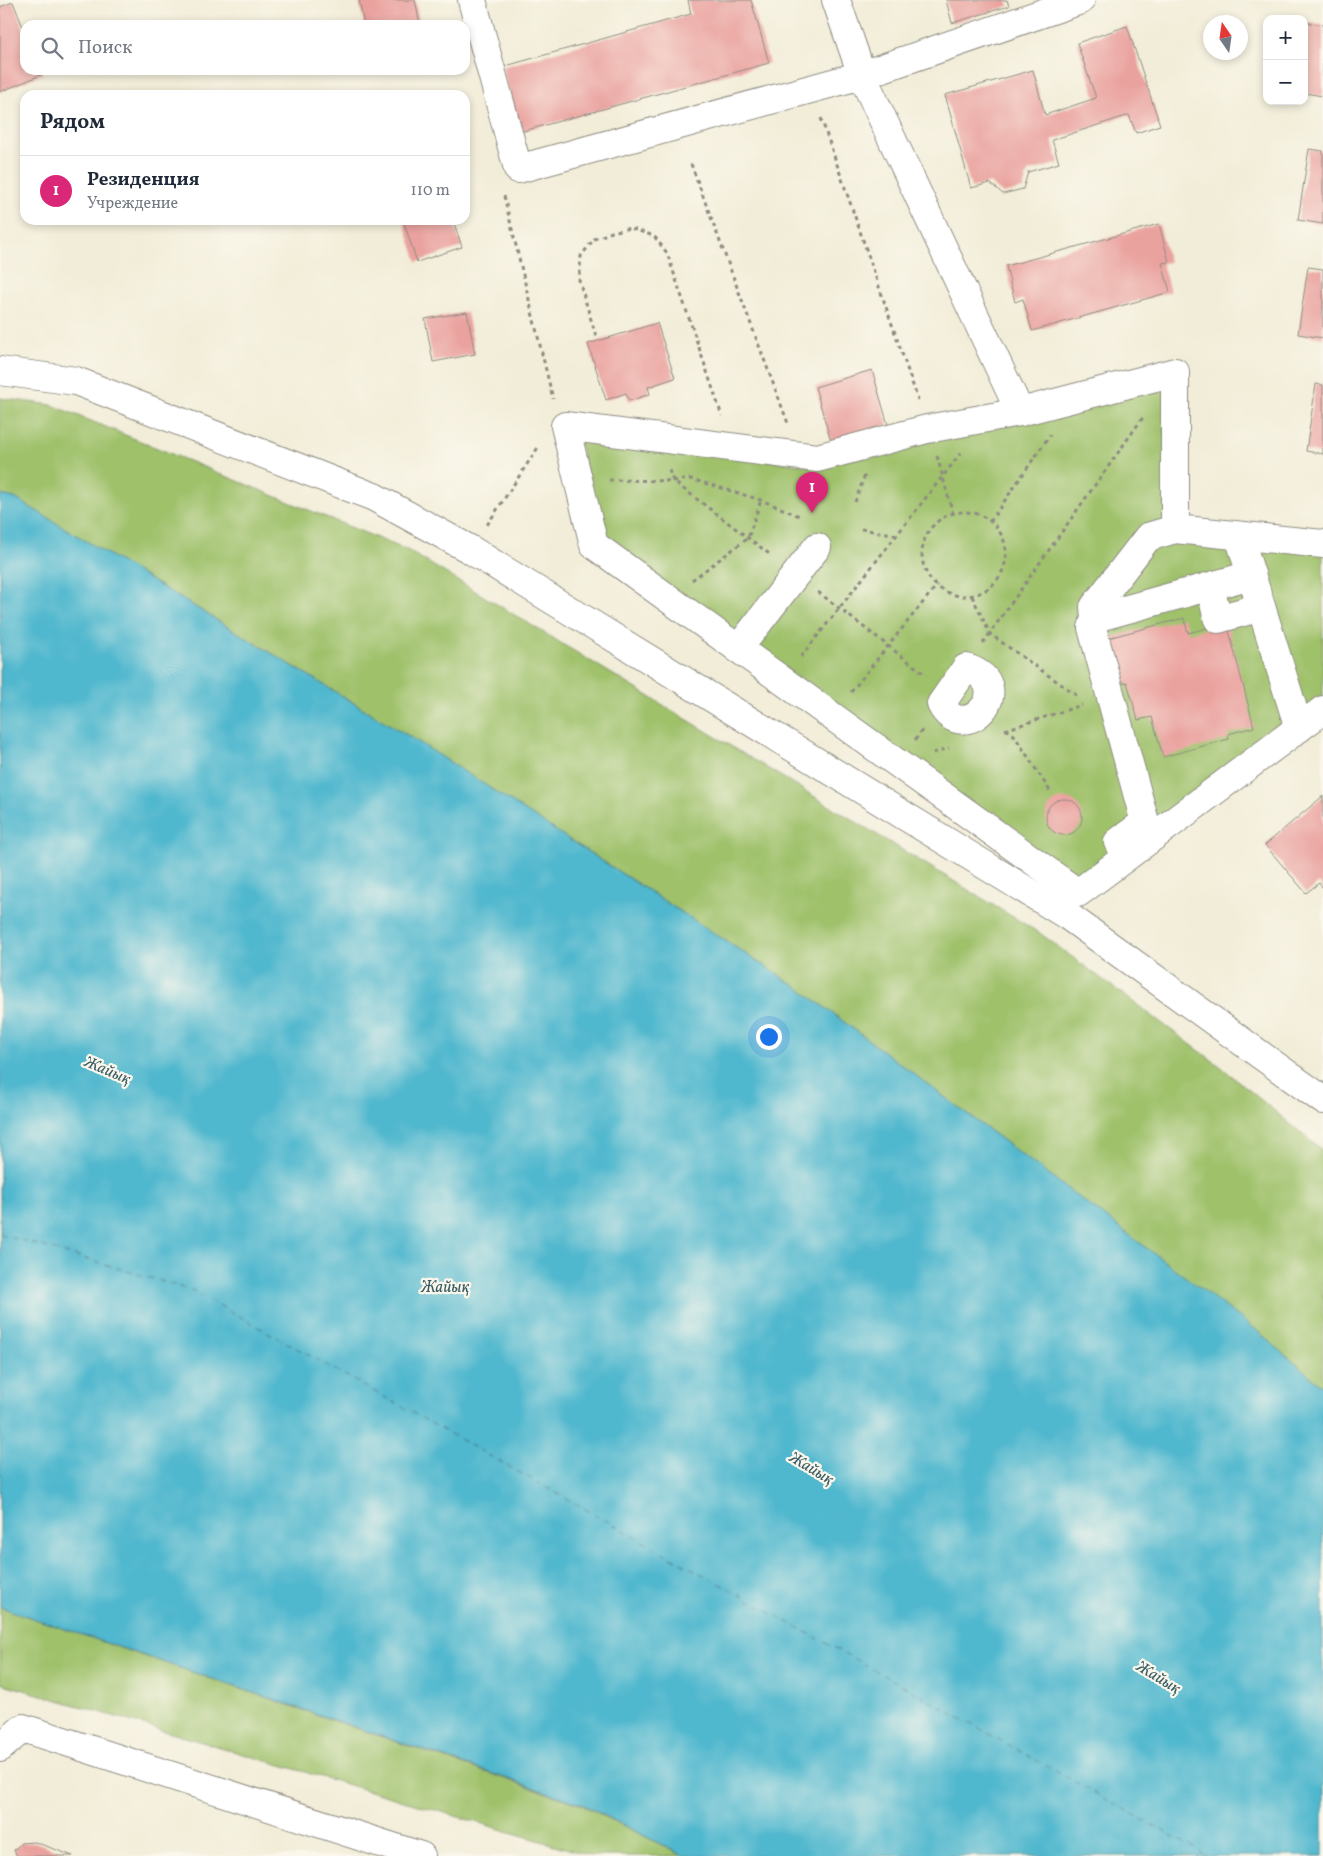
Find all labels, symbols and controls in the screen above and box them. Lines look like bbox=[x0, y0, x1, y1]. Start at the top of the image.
north arrow bbox=[1203, 15, 1248, 60]
map controls bbox=[1263, 15, 1308, 105]
button: + bbox=[1263, 15, 1308, 60]
search box bbox=[20, 20, 470, 75]
icon: search bbox=[38, 34, 66, 62]
text: Поиск bbox=[78, 35, 132, 61]
button: − bbox=[1263, 60, 1308, 105]
text: Рядом bbox=[40, 108, 105, 137]
text: Резиденция bbox=[87, 167, 200, 193]
text: 1 bbox=[53, 180, 59, 202]
text: 110 m bbox=[411, 180, 450, 202]
text: Учреждение bbox=[87, 193, 178, 215]
pin: 1 bbox=[796, 472, 828, 513]
your location bbox=[756, 1024, 782, 1050]
water label: Жайық bbox=[80, 1051, 134, 1091]
water label: Жайық bbox=[420, 1277, 470, 1299]
water label: Жайық bbox=[784, 1447, 838, 1491]
water label: Жайық bbox=[1131, 1656, 1185, 1700]

